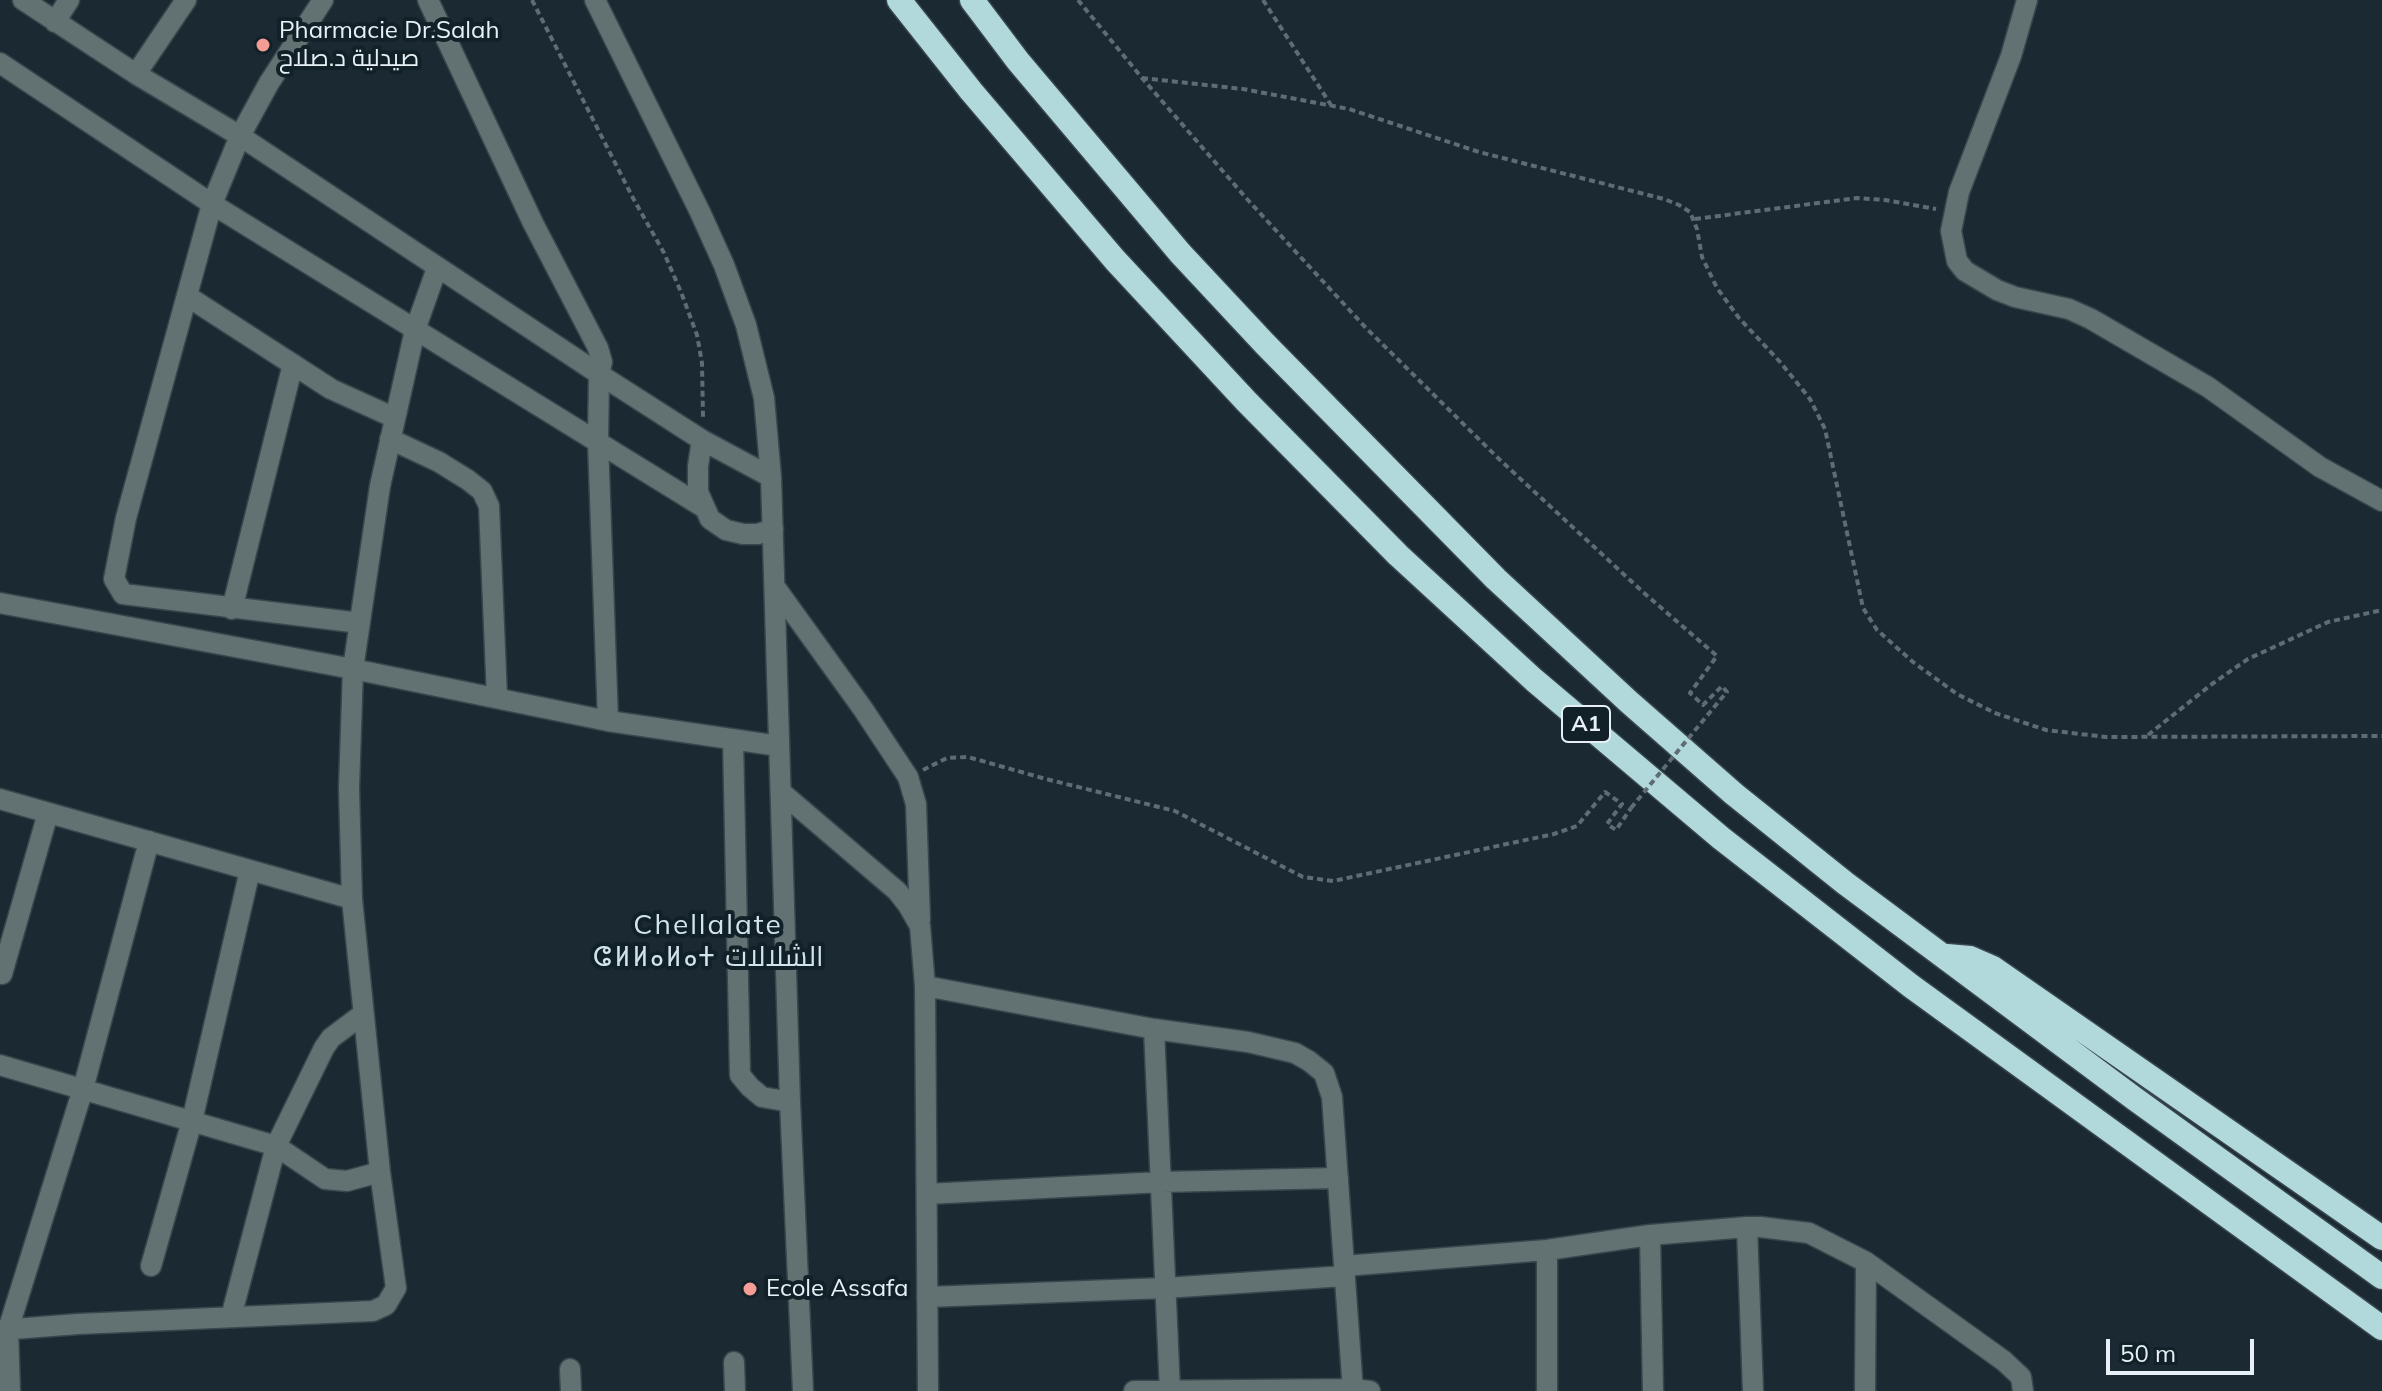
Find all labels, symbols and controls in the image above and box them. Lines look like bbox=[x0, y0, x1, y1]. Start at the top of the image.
place label: Pharmacie Dr.Salah صيدلية د.صلاح bbox=[279, 17, 500, 73]
marker: Pharmacie Dr.Salah صيدلية د.صلاح bbox=[254, 36, 272, 54]
road number: A1 bbox=[1562, 706, 1610, 742]
district label: Chellalate ⵛⵍⵍⴰⵍⴰⵜ الشلالات bbox=[600, 909, 816, 975]
place label: Ecole Assafa bbox=[766, 1275, 908, 1303]
marker: Ecole Assafa bbox=[741, 1280, 759, 1298]
scale bar bbox=[2110, 1323, 2258, 1373]
text: 50 m bbox=[2120, 1338, 2176, 1368]

